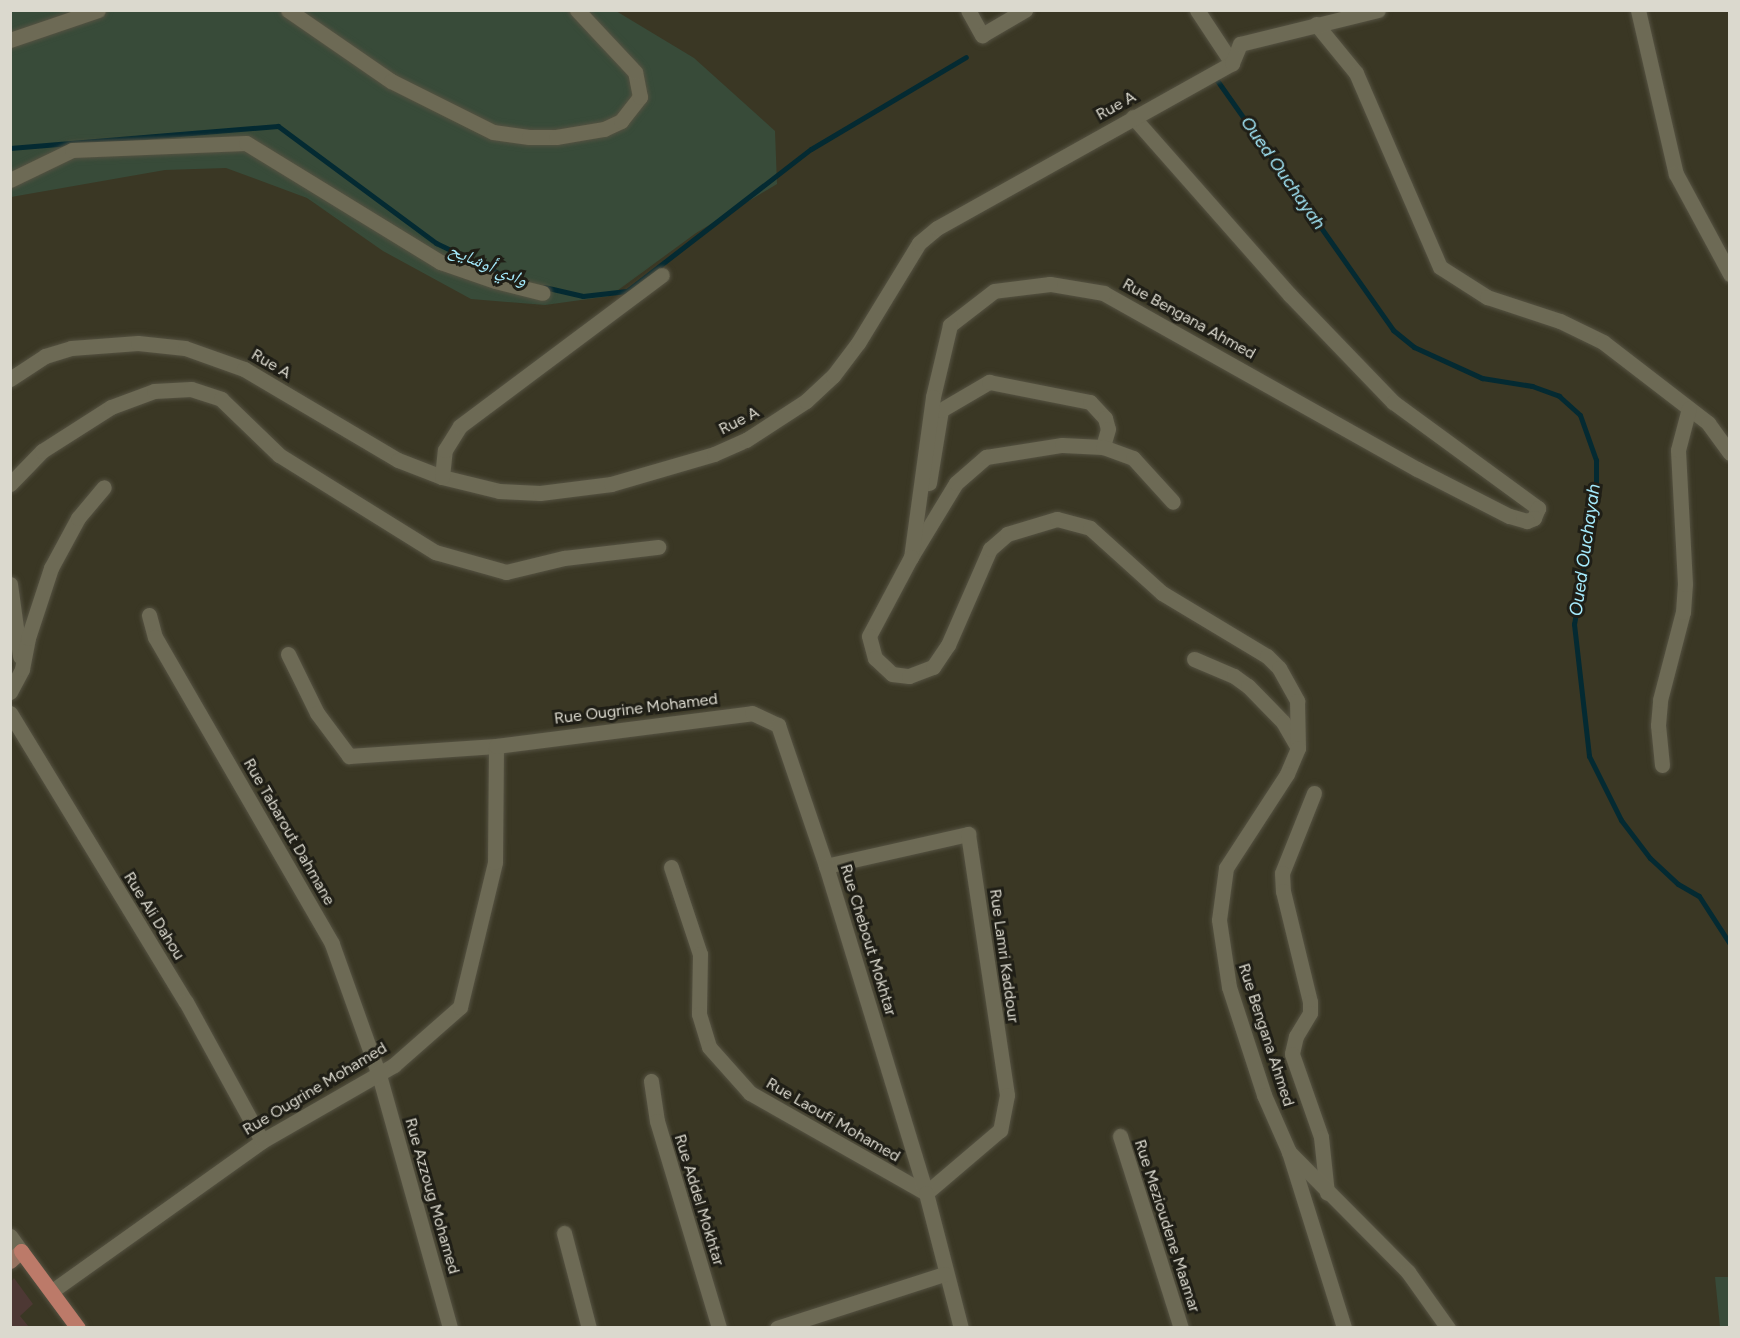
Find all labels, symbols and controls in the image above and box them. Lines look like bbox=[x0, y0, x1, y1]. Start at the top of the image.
street label: Rue A bbox=[1093, 87, 1139, 125]
water label: Oued Ouchayah bbox=[1236, 112, 1330, 234]
water label: وادي أوشايح bbox=[446, 239, 530, 291]
street label: Rue Bengana Ahmed bbox=[1119, 274, 1259, 364]
street label: Rue A bbox=[248, 345, 294, 383]
street label: Rue A bbox=[716, 403, 762, 439]
water label: Oued Ouchayah bbox=[1565, 483, 1605, 617]
street label: Rue Ougrine Mohamed bbox=[553, 689, 719, 729]
street label: Rue Tabarout Dahmane bbox=[239, 755, 339, 909]
street label: Rue Chebout Mokhtar bbox=[836, 862, 900, 1018]
street label: Rue Ali Dahou bbox=[119, 869, 189, 963]
street label: Rue Lamri Kaddour bbox=[985, 888, 1023, 1024]
street label: Rue Bengana Ahmed bbox=[1234, 961, 1298, 1109]
street label: Rue Ougrine Mohamed bbox=[239, 1038, 391, 1140]
street label: Rue Laoufi Mohamed bbox=[763, 1074, 903, 1166]
street label: Rue Azzoug Mohamed bbox=[401, 1116, 463, 1276]
street label: Rue Addel Mokhtar bbox=[670, 1132, 728, 1268]
street label: Rue Mezioudene Maamar bbox=[1130, 1137, 1204, 1315]

